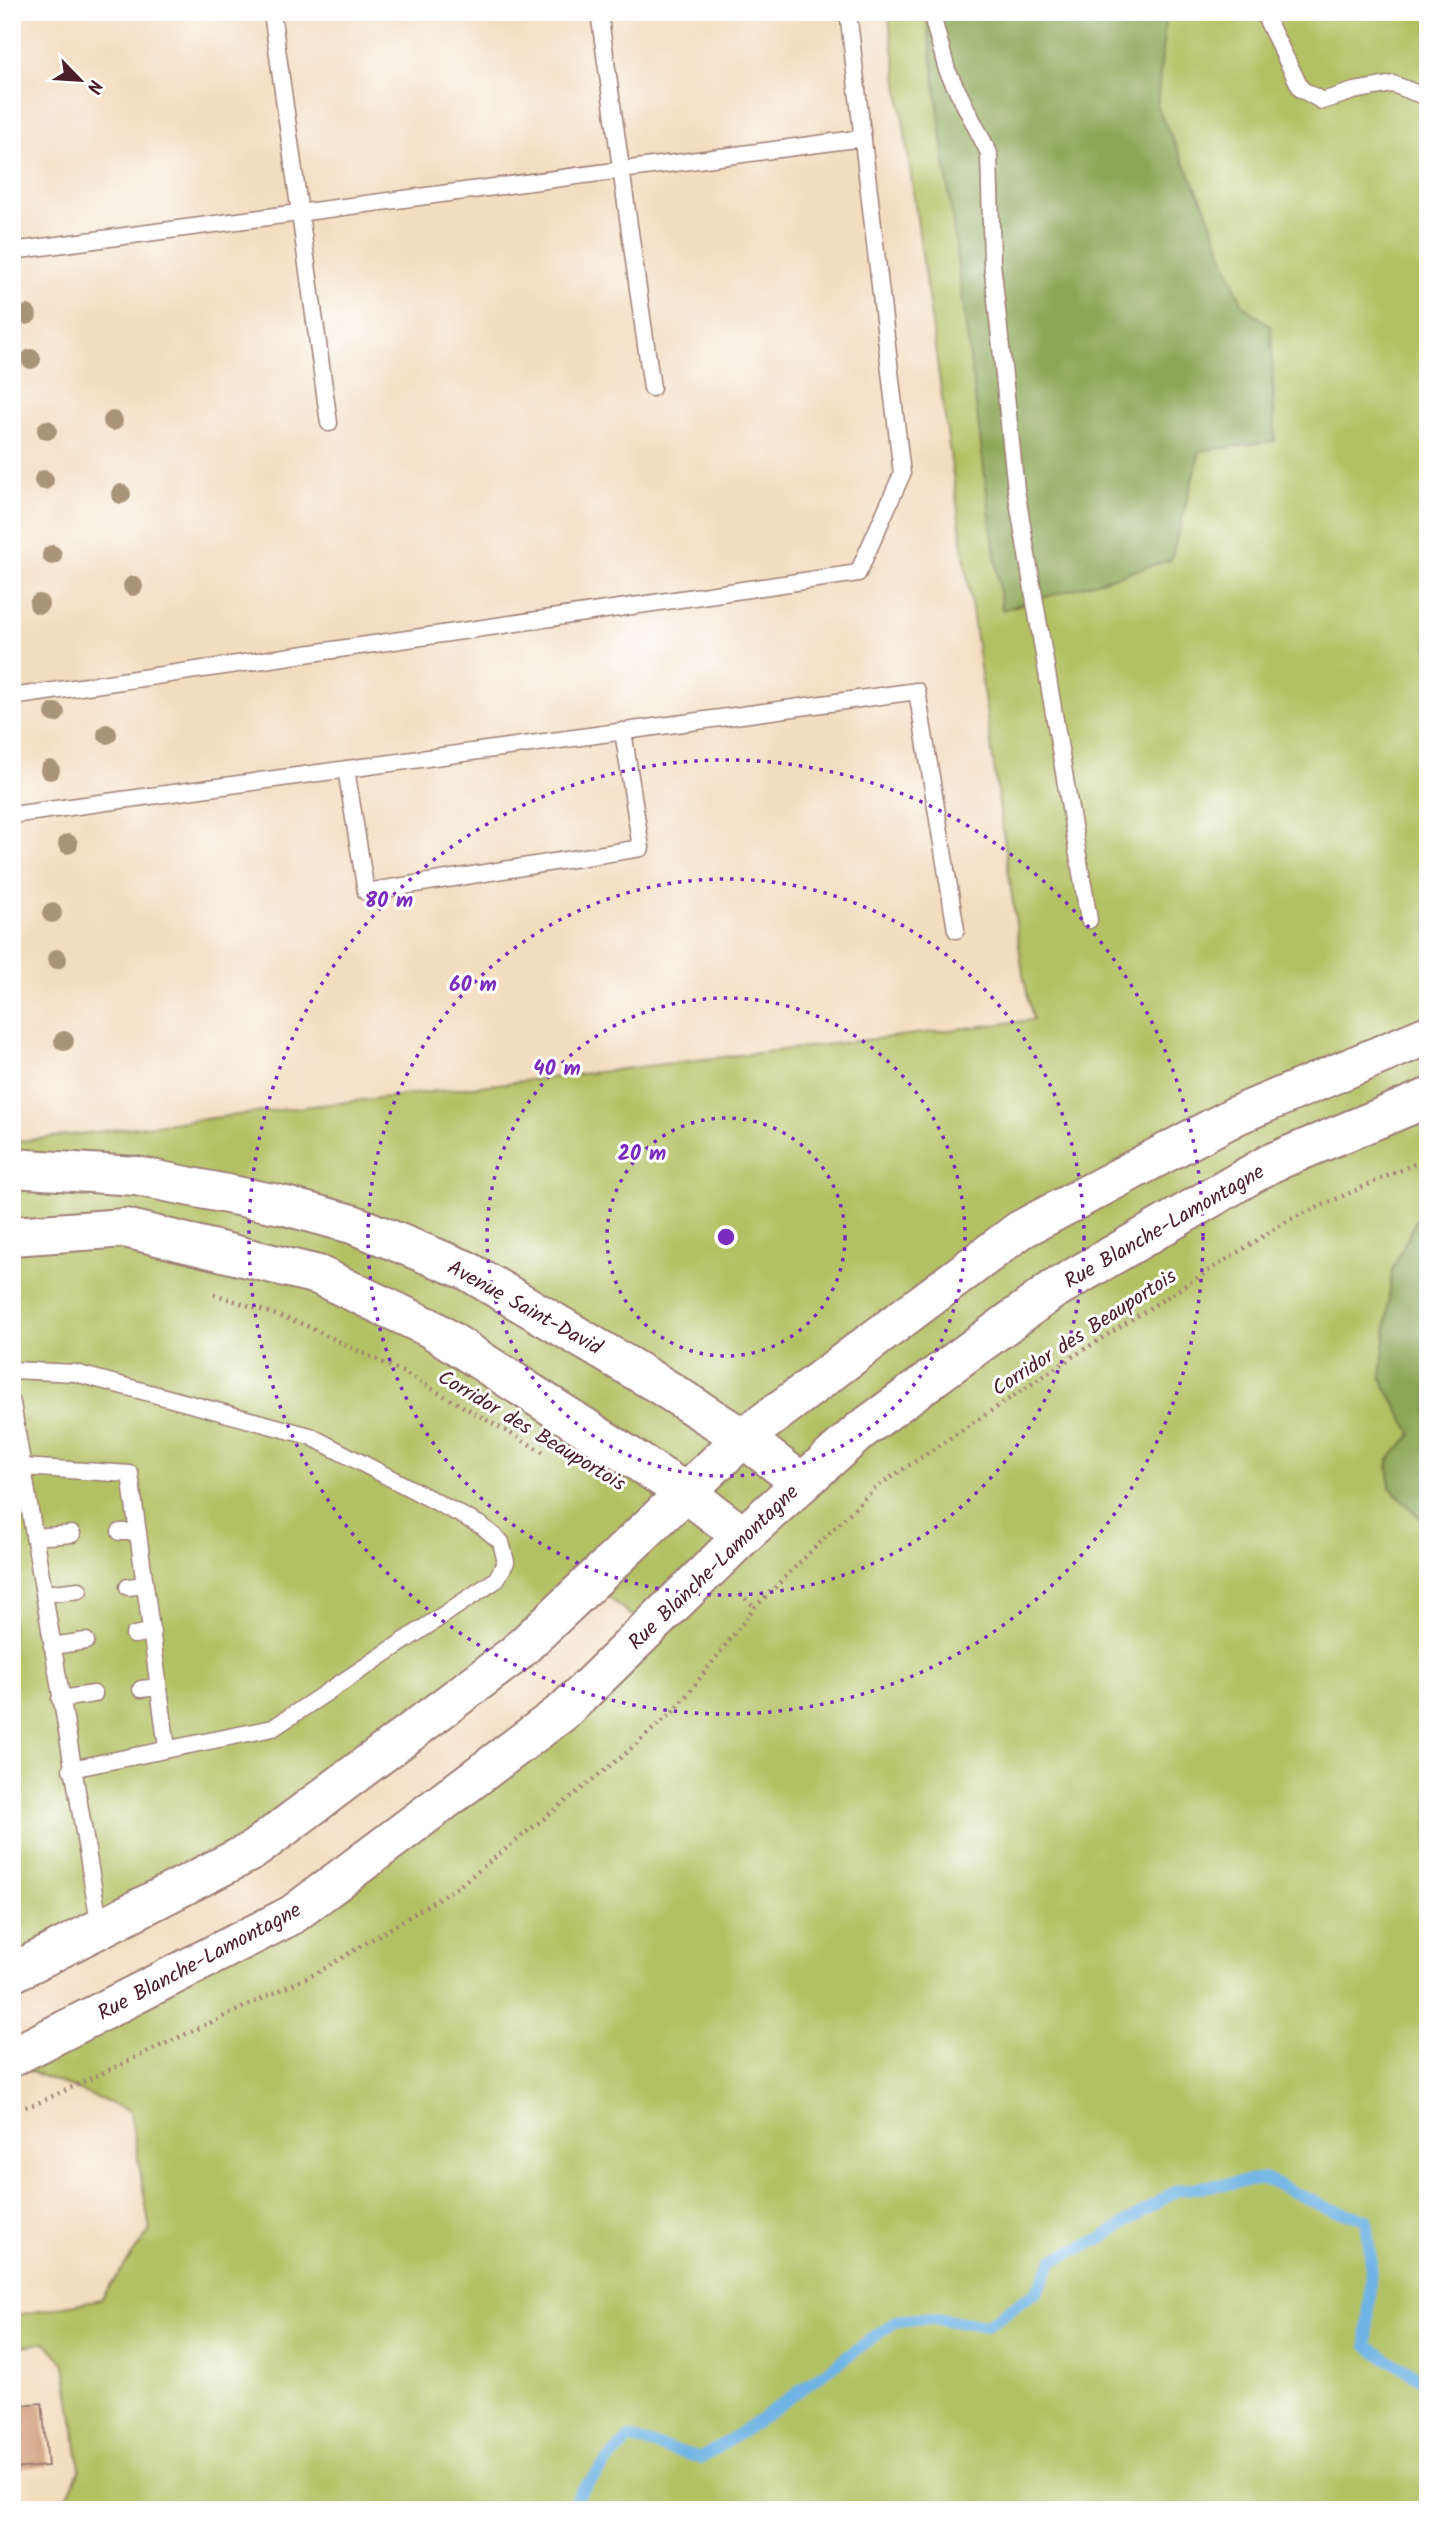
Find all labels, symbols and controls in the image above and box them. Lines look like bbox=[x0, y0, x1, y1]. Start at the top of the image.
north arrow bbox=[46, 46, 116, 116]
text: N bbox=[77, 75, 110, 98]
text: 80 m bbox=[365, 885, 413, 918]
text: 60 m bbox=[449, 969, 497, 1002]
text: 40 m bbox=[533, 1053, 581, 1086]
text: 20 m bbox=[618, 1138, 666, 1171]
street label: Rue Blanche-Lamontagne bbox=[1058, 1156, 1272, 1298]
centre of rings bbox=[714, 1225, 738, 1249]
street label: Avenue Saint-David bbox=[441, 1252, 608, 1365]
street label: Corridor des Beauportois bbox=[986, 1261, 1184, 1406]
street label: Corridor des Beauportois bbox=[431, 1362, 632, 1501]
street label: Rue Blanche-Lamontagne bbox=[621, 1477, 807, 1659]
street label: Rue Blanche-Lamontagne bbox=[92, 1894, 308, 2030]

